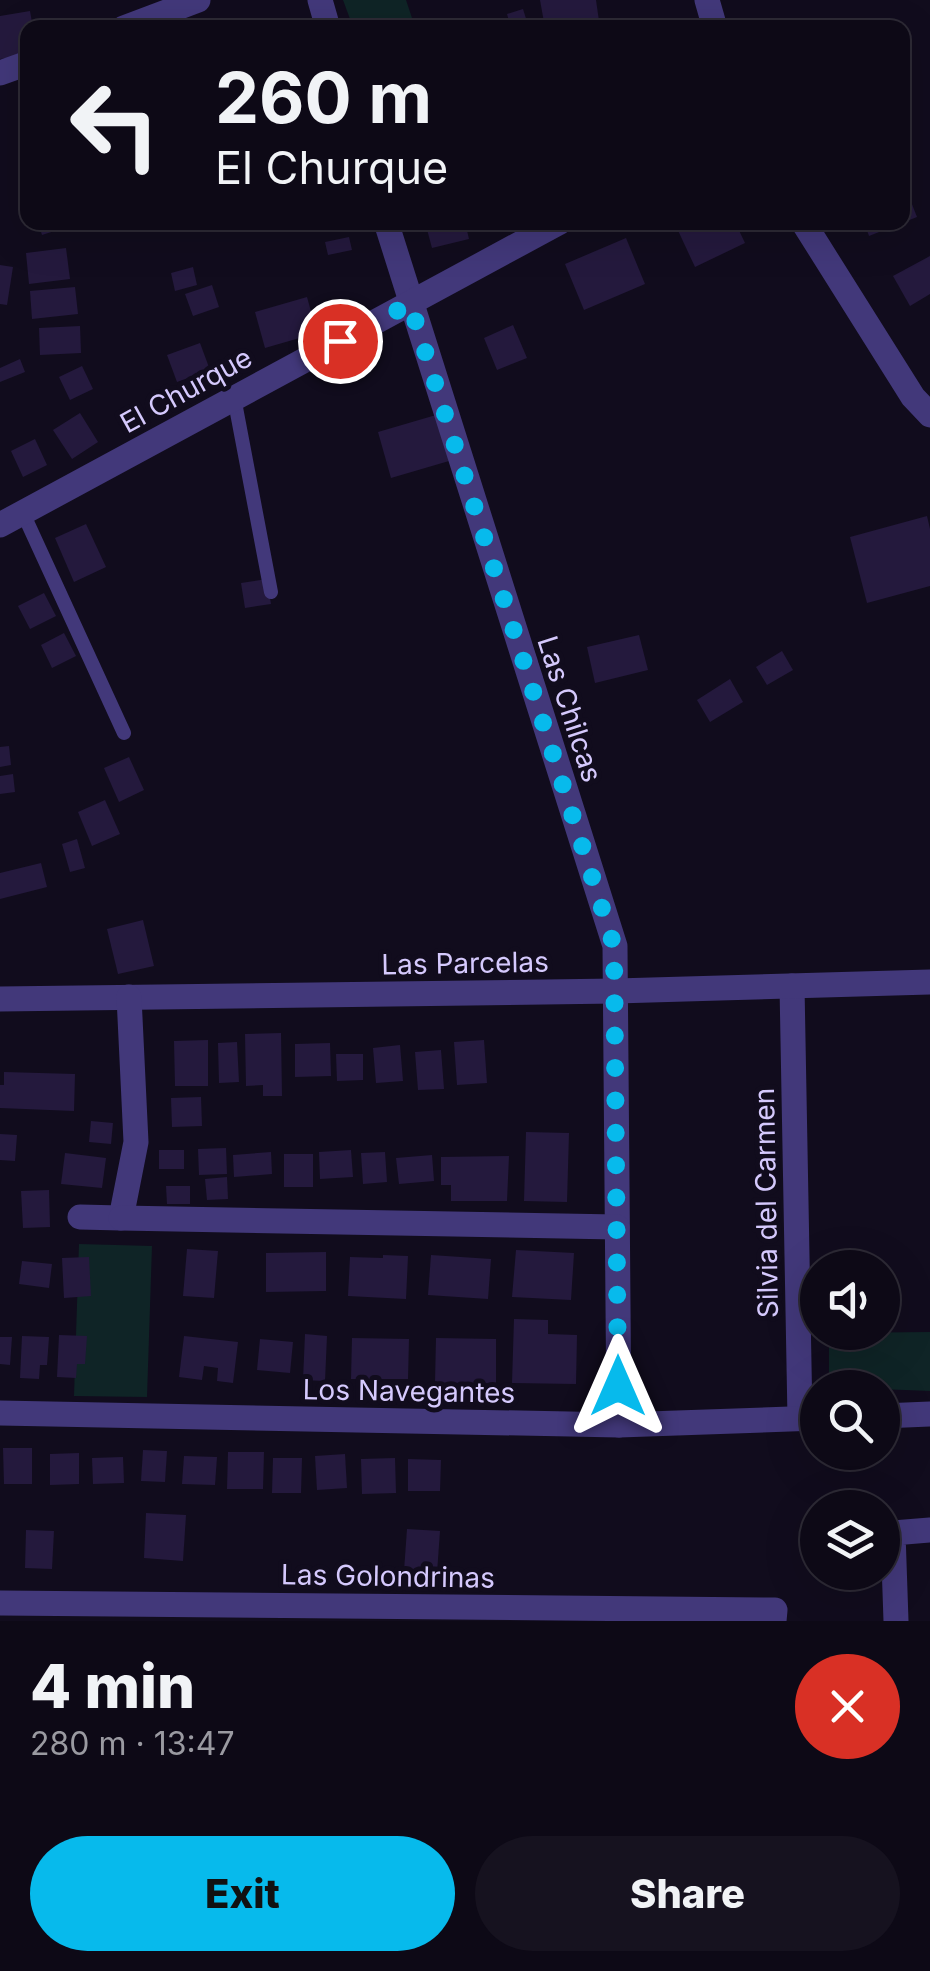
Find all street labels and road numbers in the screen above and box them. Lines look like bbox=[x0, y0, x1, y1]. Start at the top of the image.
street label: El Churque bbox=[114, 340, 258, 440]
street label: Las Chilcas bbox=[530, 632, 610, 786]
street label: Las Parcelas bbox=[381, 945, 549, 981]
street label: Silvia del Carmen bbox=[747, 1087, 785, 1319]
street label: Los Navegantes bbox=[302, 1372, 516, 1410]
street label: Las Golondrinas bbox=[281, 1557, 495, 1595]

